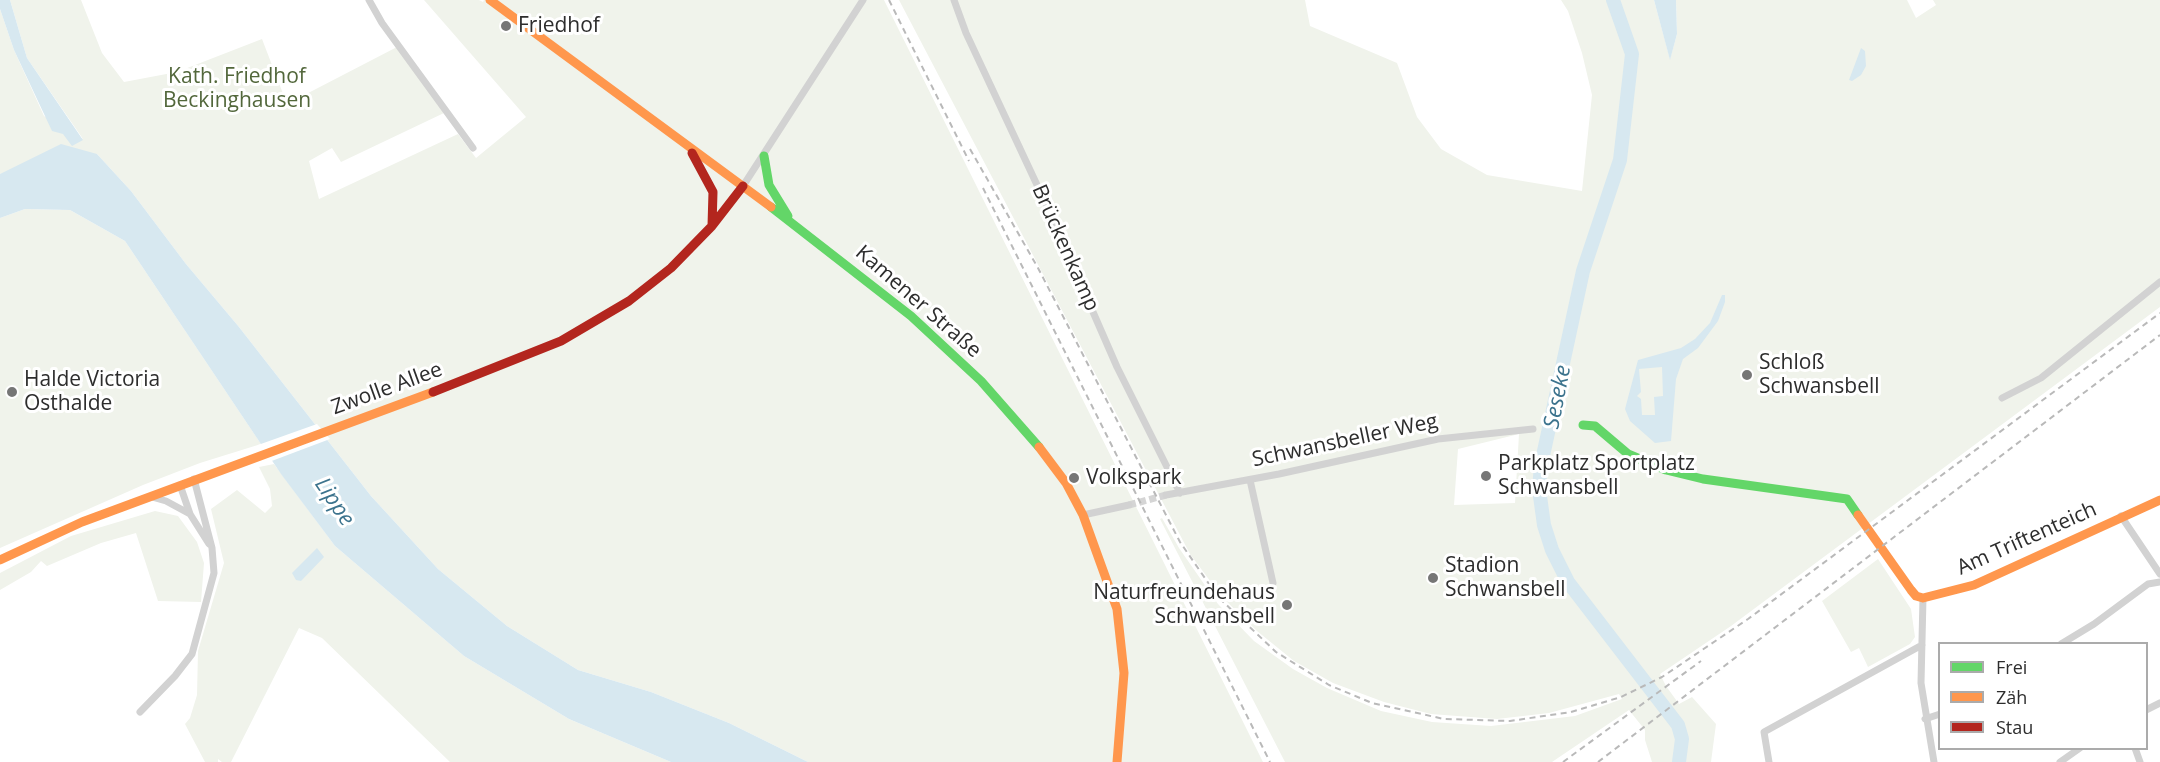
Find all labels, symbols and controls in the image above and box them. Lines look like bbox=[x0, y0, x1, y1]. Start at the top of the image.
place label: Friedhof bbox=[518, 13, 600, 39]
marker: Friedhof bbox=[499, 19, 513, 33]
park label: Kath. Friedhof Beckinghausen bbox=[163, 64, 311, 114]
street label: Brückenkamp bbox=[1026, 181, 1104, 315]
street label: Kamener Straße bbox=[850, 240, 986, 364]
place label: Schloß Schwansbell bbox=[1759, 350, 1880, 400]
street label: Zwolle Allee bbox=[328, 357, 446, 421]
water label: Seseke bbox=[1539, 363, 1577, 431]
place label: Halde Victoria Osthalde bbox=[24, 367, 160, 417]
marker: Schloß Schwansbell bbox=[1740, 368, 1754, 382]
marker: Halde Victoria Osthalde bbox=[5, 385, 19, 399]
street label: Schwansbeller Weg bbox=[1250, 409, 1440, 473]
place label: Parkplatz Sportplatz Schwansbell bbox=[1498, 451, 1695, 501]
place label: Volkspark bbox=[1086, 465, 1182, 491]
marker: Parkplatz Sportplatz Schwansbell bbox=[1479, 469, 1493, 483]
marker: Volkspark bbox=[1067, 471, 1081, 485]
water label: Lippe bbox=[308, 473, 360, 531]
street label: Am Triftenteich bbox=[1953, 497, 2101, 581]
place label: Stadion Schwansbell bbox=[1445, 553, 1566, 603]
marker: Stadion Schwansbell bbox=[1426, 571, 1440, 585]
place label: Naturfreundehaus Schwansbell bbox=[1093, 580, 1275, 630]
marker: Naturfreundehaus Schwansbell bbox=[1280, 598, 1294, 612]
legend bbox=[1938, 642, 2148, 750]
text: Frei bbox=[1996, 655, 2027, 679]
text: Zäh bbox=[1996, 685, 2027, 709]
text: Stau bbox=[1996, 715, 2033, 739]

